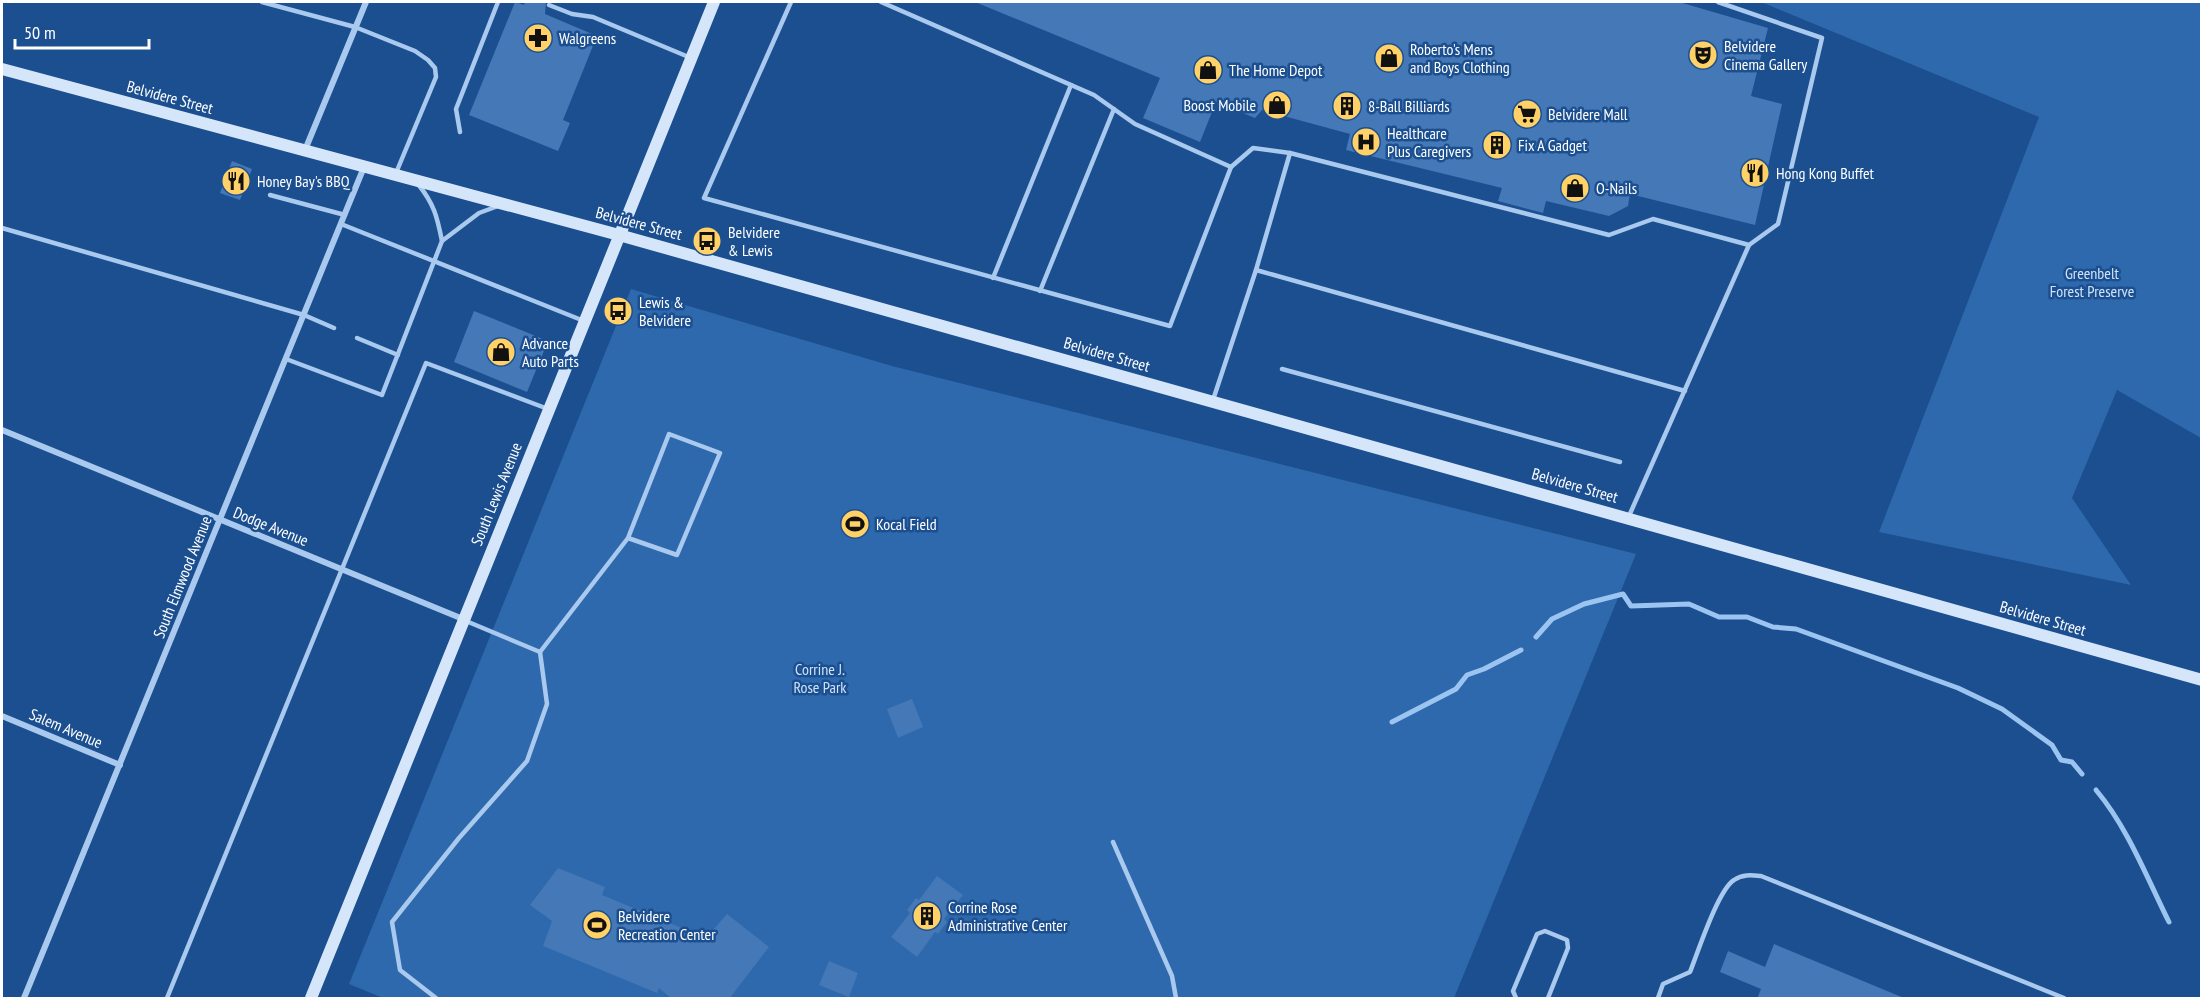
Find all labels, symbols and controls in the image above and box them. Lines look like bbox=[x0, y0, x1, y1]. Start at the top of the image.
scale bar bbox=[15, 12, 148, 50]
text: 50 m bbox=[24, 21, 56, 44]
pharmacy icon: Walgreens bbox=[522, 22, 554, 54]
place label: Walgreens bbox=[559, 28, 616, 48]
place label: Belvidere Cinema Gallery bbox=[1724, 36, 1807, 74]
place label: Roberto's Mens and Boys Clothing bbox=[1410, 39, 1510, 77]
theatre icon: Belvidere Cinema Gallery bbox=[1687, 39, 1719, 71]
shop icon: Roberto's Mens and Boys Clothing bbox=[1373, 42, 1405, 74]
shop icon: The Home Depot bbox=[1192, 54, 1224, 86]
place label: The Home Depot bbox=[1229, 60, 1323, 80]
street label: Belvidere Street bbox=[125, 76, 216, 118]
shop icon: Boost Mobile bbox=[1261, 89, 1293, 121]
building icon: 8-Ball Billiards bbox=[1331, 90, 1363, 122]
place label: Boost Mobile bbox=[1184, 95, 1256, 115]
place label: 8-Ball Billiards bbox=[1368, 96, 1450, 116]
supermarket icon: Belvidere Mall bbox=[1511, 98, 1543, 130]
place label: Belvidere Mall bbox=[1548, 104, 1628, 124]
place label: Healthcare Plus Caregivers bbox=[1387, 123, 1471, 161]
hospital icon: Healthcare Plus Caregivers bbox=[1350, 126, 1382, 158]
building icon: Fix A Gadget bbox=[1481, 129, 1513, 161]
place label: Fix A Gadget bbox=[1518, 135, 1587, 155]
restaurant icon: Hong Kong Buffet bbox=[1739, 157, 1771, 189]
place label: Hong Kong Buffet bbox=[1776, 163, 1875, 183]
restaurant icon: Honey Bay's BBQ bbox=[220, 165, 252, 197]
place label: Honey Bay's BBQ bbox=[257, 171, 351, 191]
shop icon: O-Nails bbox=[1559, 172, 1591, 204]
place label: O-Nails bbox=[1596, 178, 1637, 198]
street label: Belvidere Street bbox=[594, 202, 685, 244]
place label: Belvidere & Lewis bbox=[728, 222, 780, 260]
bus stop icon: Belvidere & Lewis bbox=[691, 225, 723, 257]
park label: Greenbelt Forest Preserve bbox=[2050, 263, 2134, 301]
place label: Lewis & Belvidere bbox=[639, 292, 691, 330]
bus stop icon: Lewis & Belvidere bbox=[602, 295, 634, 327]
street label: Belvidere Street bbox=[1062, 332, 1153, 376]
place label: Advance Auto Parts bbox=[522, 333, 579, 371]
shop icon: Advance Auto Parts bbox=[485, 336, 517, 368]
street label: South Lewis Avenue bbox=[466, 439, 526, 549]
street label: Belvidere Street bbox=[1530, 463, 1621, 507]
street label: Dodge Avenue bbox=[231, 502, 311, 550]
sports icon: Kocal Field bbox=[839, 508, 871, 540]
street label: South Elmwood Avenue bbox=[148, 513, 216, 641]
place label: Kocal Field bbox=[876, 514, 937, 534]
street label: Belvidere Street bbox=[1998, 596, 2089, 640]
park label: Corrine J. Rose Park bbox=[793, 659, 847, 697]
street label: Salem Avenue bbox=[26, 704, 106, 752]
place label: Corrine Rose Administrative Center bbox=[948, 897, 1068, 935]
building icon: Corrine Rose Administrative Center bbox=[911, 900, 943, 932]
place label: Belvidere Recreation Center bbox=[618, 906, 716, 944]
sports icon: Belvidere Recreation Center bbox=[581, 909, 613, 941]

